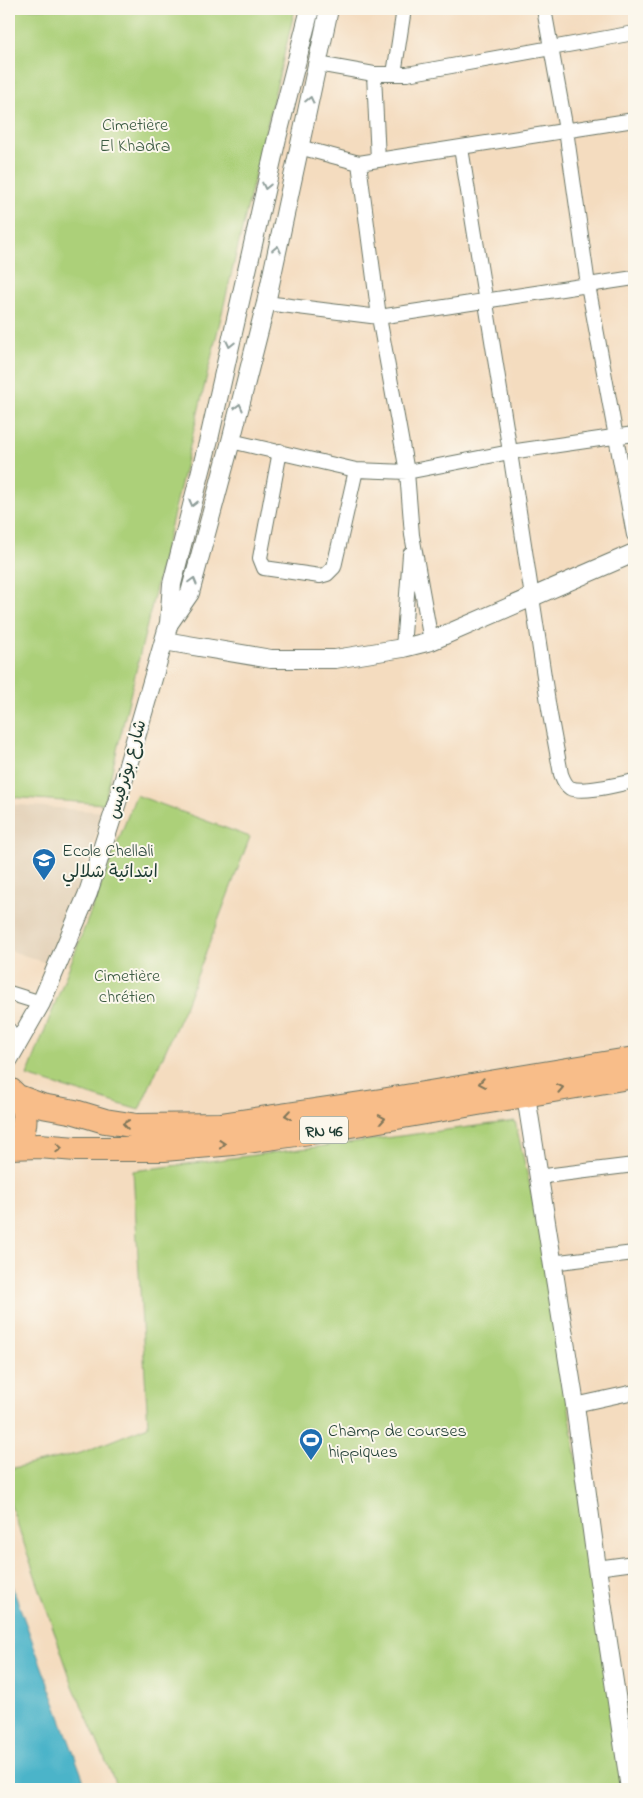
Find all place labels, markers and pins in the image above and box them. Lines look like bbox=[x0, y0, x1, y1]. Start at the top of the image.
place label: Ecole Chellali ابتدائية شلالي bbox=[62, 839, 158, 887]
school or university icon: Ecole Chellali ابتدائية شلالي bbox=[31, 847, 57, 881]
place label: Champ de courses hippiques bbox=[328, 1419, 467, 1466]
sports icon: Champ de courses hippiques bbox=[298, 1427, 324, 1461]

